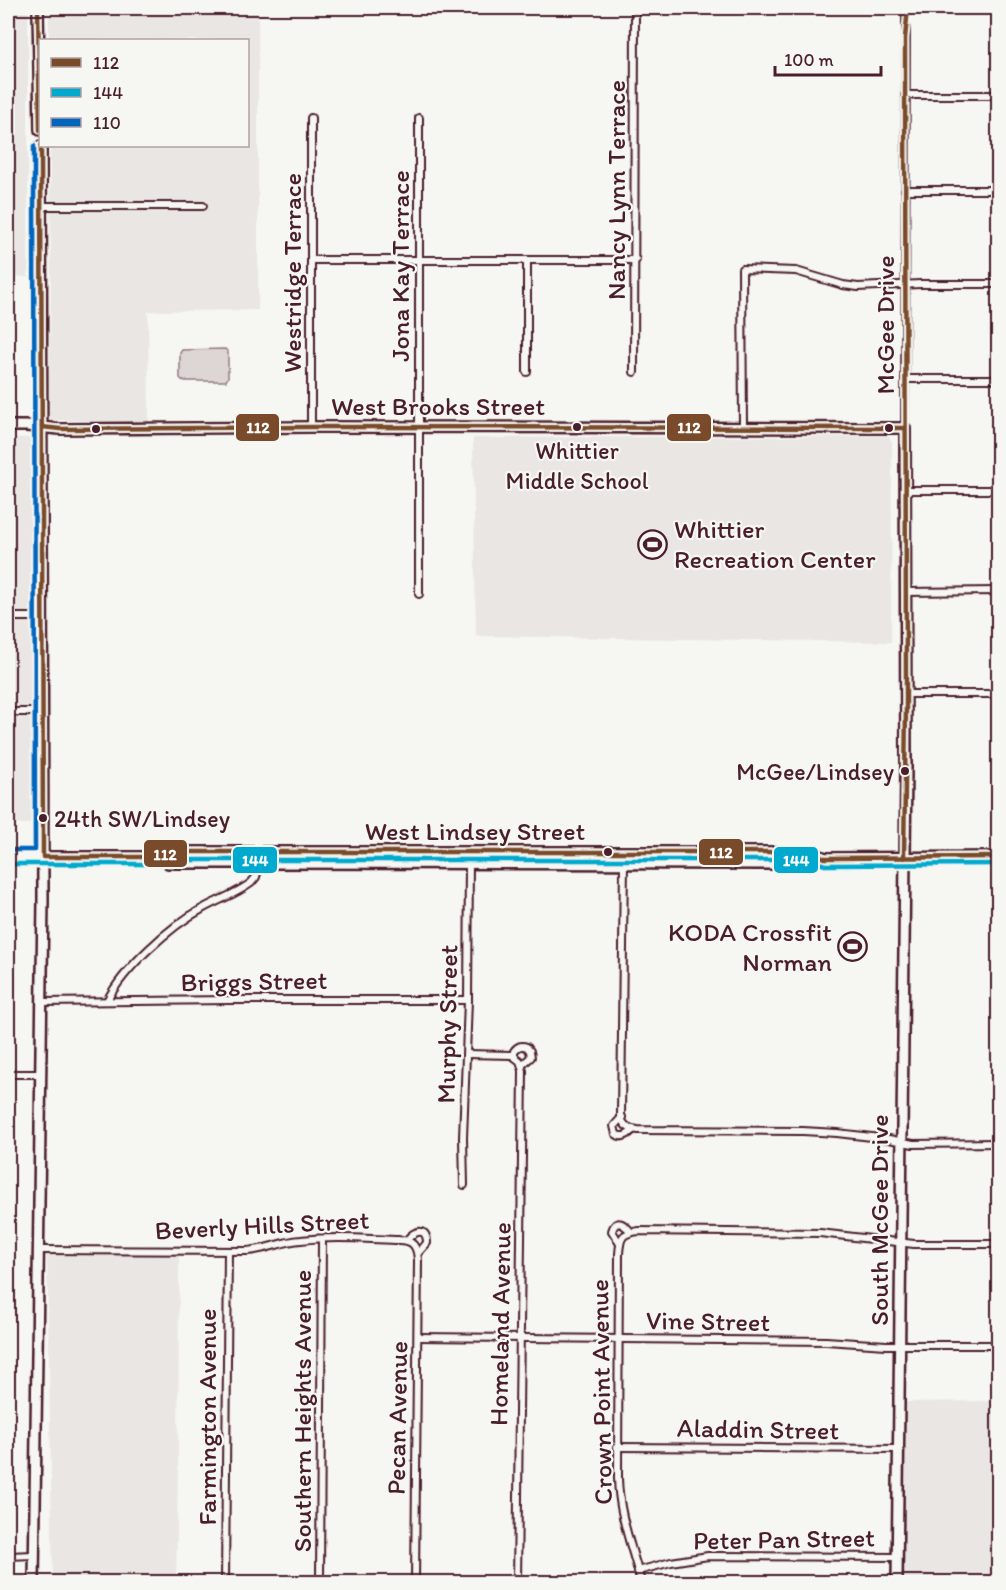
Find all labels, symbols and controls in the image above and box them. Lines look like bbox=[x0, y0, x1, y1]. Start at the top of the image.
legend bbox=[39, 39, 249, 147]
scale bar bbox=[775, 39, 882, 77]
text: 100 m bbox=[784, 49, 834, 71]
text: 112 bbox=[93, 52, 120, 74]
street label: Nancy Lynn Terrace bbox=[600, 80, 632, 300]
text: 144 bbox=[93, 82, 123, 104]
text: 110 bbox=[93, 112, 121, 134]
street label: Jona Kay Terrace bbox=[384, 170, 416, 362]
street label: Westridge Terrace bbox=[276, 173, 308, 373]
street label: McGee Drive bbox=[869, 255, 901, 395]
street label: West Brooks Street bbox=[331, 390, 545, 422]
line badge: 112 bbox=[235, 413, 280, 442]
line badge: 112 bbox=[666, 413, 712, 442]
text: 112 bbox=[246, 418, 270, 437]
text: 112 bbox=[677, 418, 701, 437]
marker: Whittier Middle School bbox=[571, 421, 583, 433]
unlabelled marker bbox=[883, 422, 895, 434]
unlabelled marker bbox=[90, 423, 102, 435]
place label: Whittier Middle School bbox=[506, 436, 649, 495]
place label: Whittier Recreation Center bbox=[674, 513, 876, 575]
sports icon: Whittier Recreation Center bbox=[637, 528, 669, 560]
place label: McGee/Lindsey bbox=[736, 757, 894, 786]
marker: McGee/Lindsey bbox=[899, 765, 911, 777]
place label: 24th SW/Lindsey bbox=[54, 804, 230, 833]
marker: 24th SW/Lindsey bbox=[37, 812, 49, 824]
street label: West Lindsey Street bbox=[365, 815, 586, 847]
line badge: 112 bbox=[698, 838, 744, 866]
line badge: 112 bbox=[143, 839, 188, 868]
text: 112 bbox=[709, 843, 733, 862]
text: 112 bbox=[153, 845, 177, 864]
line badge: 144 bbox=[232, 846, 278, 874]
unlabelled marker bbox=[602, 846, 614, 858]
line badge: 144 bbox=[773, 846, 819, 874]
text: 144 bbox=[242, 851, 269, 870]
text: 144 bbox=[783, 851, 810, 870]
place label: KODA Crossfit Norman bbox=[668, 916, 832, 978]
sports icon: KODA Crossfit Norman bbox=[837, 931, 869, 963]
street label: Murphy Street bbox=[430, 944, 464, 1104]
street label: Briggs Street bbox=[180, 964, 328, 998]
street label: South McGee Drive bbox=[863, 1114, 895, 1326]
street label: Beverly Hills Street bbox=[154, 1203, 370, 1247]
street label: Homeland Avenue bbox=[482, 1222, 518, 1426]
street label: Southern Heights Avenue bbox=[286, 1270, 318, 1552]
street label: Crown Point Avenue bbox=[583, 1279, 619, 1505]
street label: Vine Street bbox=[646, 1304, 771, 1338]
street label: Farmington Avenue bbox=[191, 1309, 223, 1525]
street label: Pecan Avenue bbox=[380, 1341, 414, 1495]
street label: Aladdin Street bbox=[677, 1412, 840, 1446]
street label: Peter Pan Street bbox=[693, 1521, 875, 1557]

